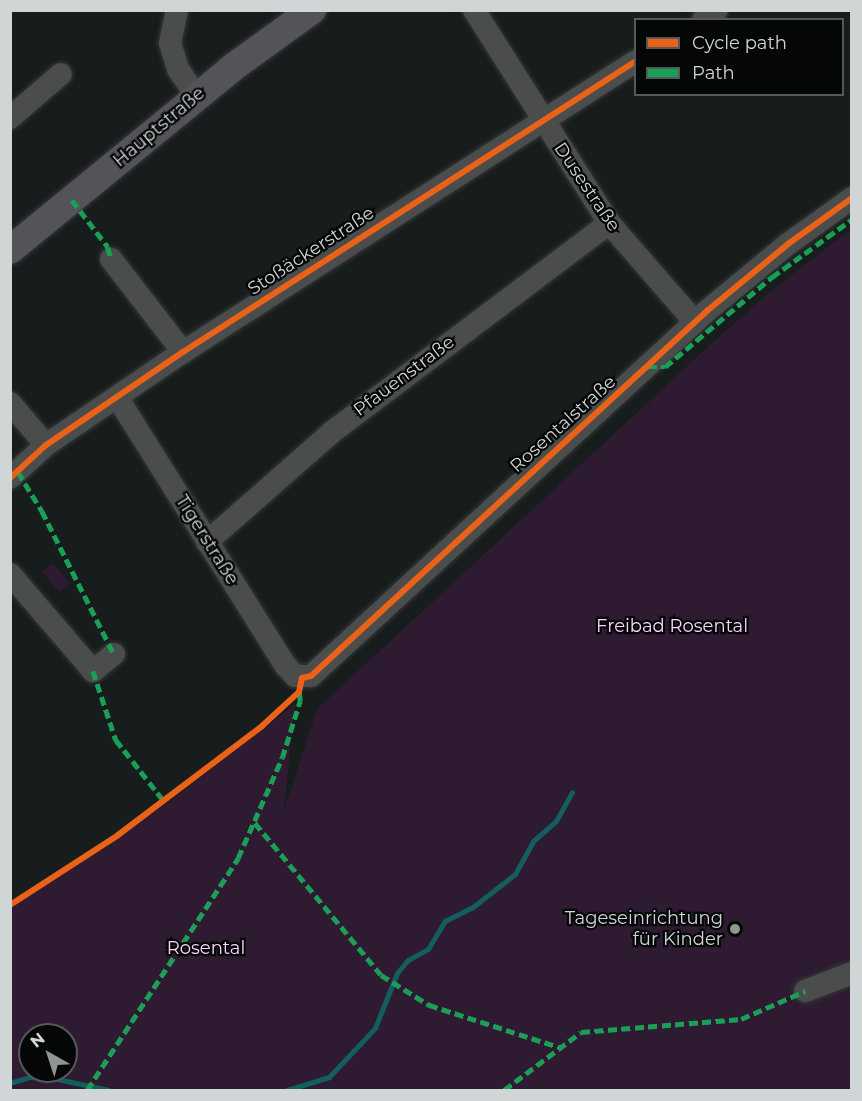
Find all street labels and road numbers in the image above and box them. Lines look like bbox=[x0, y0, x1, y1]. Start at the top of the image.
street label: Hauptstraße bbox=[109, 82, 209, 172]
street label: Dusestraße bbox=[549, 138, 625, 236]
street label: Stoßäckerstraße bbox=[244, 202, 378, 300]
street label: Pfauenstraße bbox=[349, 331, 459, 421]
street label: Rosentalstraße bbox=[506, 371, 620, 477]
street label: Tigerstraße bbox=[171, 491, 243, 589]

